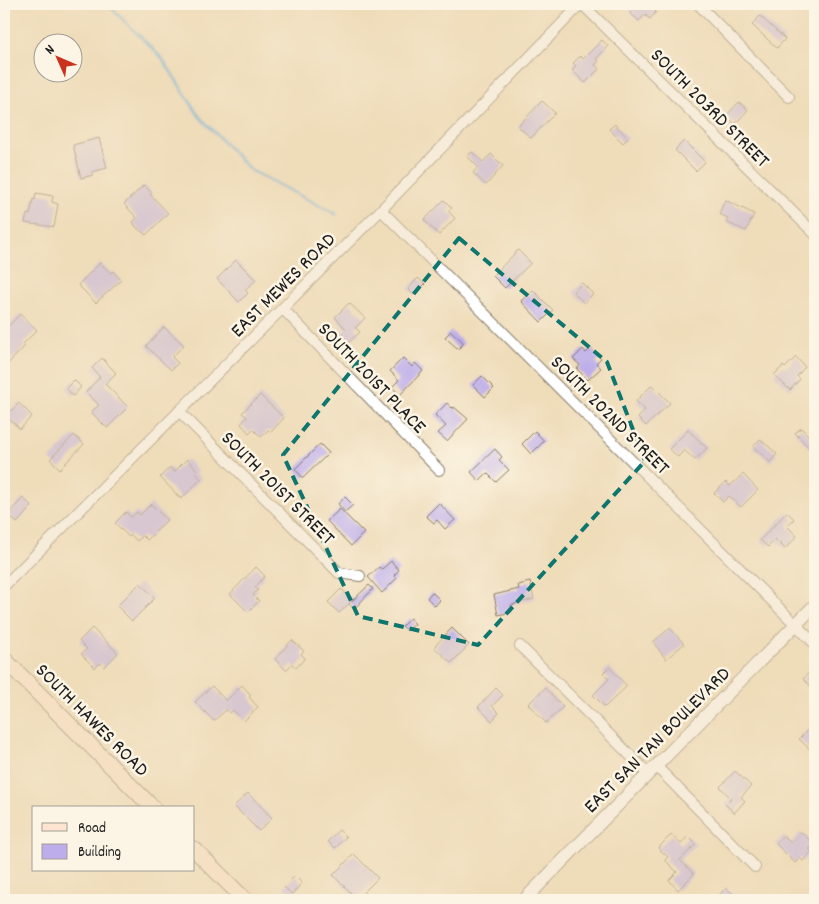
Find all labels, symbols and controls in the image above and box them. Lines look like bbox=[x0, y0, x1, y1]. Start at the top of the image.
north arrow bbox=[32, 32, 82, 82]
text: N bbox=[41, 41, 60, 60]
street label: SOUTH 203RD STREET bbox=[643, 43, 775, 175]
street label: EAST MEWES ROAD bbox=[225, 227, 343, 345]
street label: SOUTH 201ST PLACE bbox=[310, 317, 431, 441]
street label: SOUTH 202ND STREET bbox=[543, 350, 675, 482]
street label: SOUTH 201ST STREET bbox=[214, 426, 340, 552]
street label: SOUTH HAWES ROAD bbox=[28, 658, 154, 784]
street label: EAST SAN TAN BOULEVARD bbox=[578, 661, 738, 821]
legend bbox=[32, 806, 195, 872]
text: Road bbox=[78, 818, 106, 840]
text: Building bbox=[78, 842, 121, 864]

